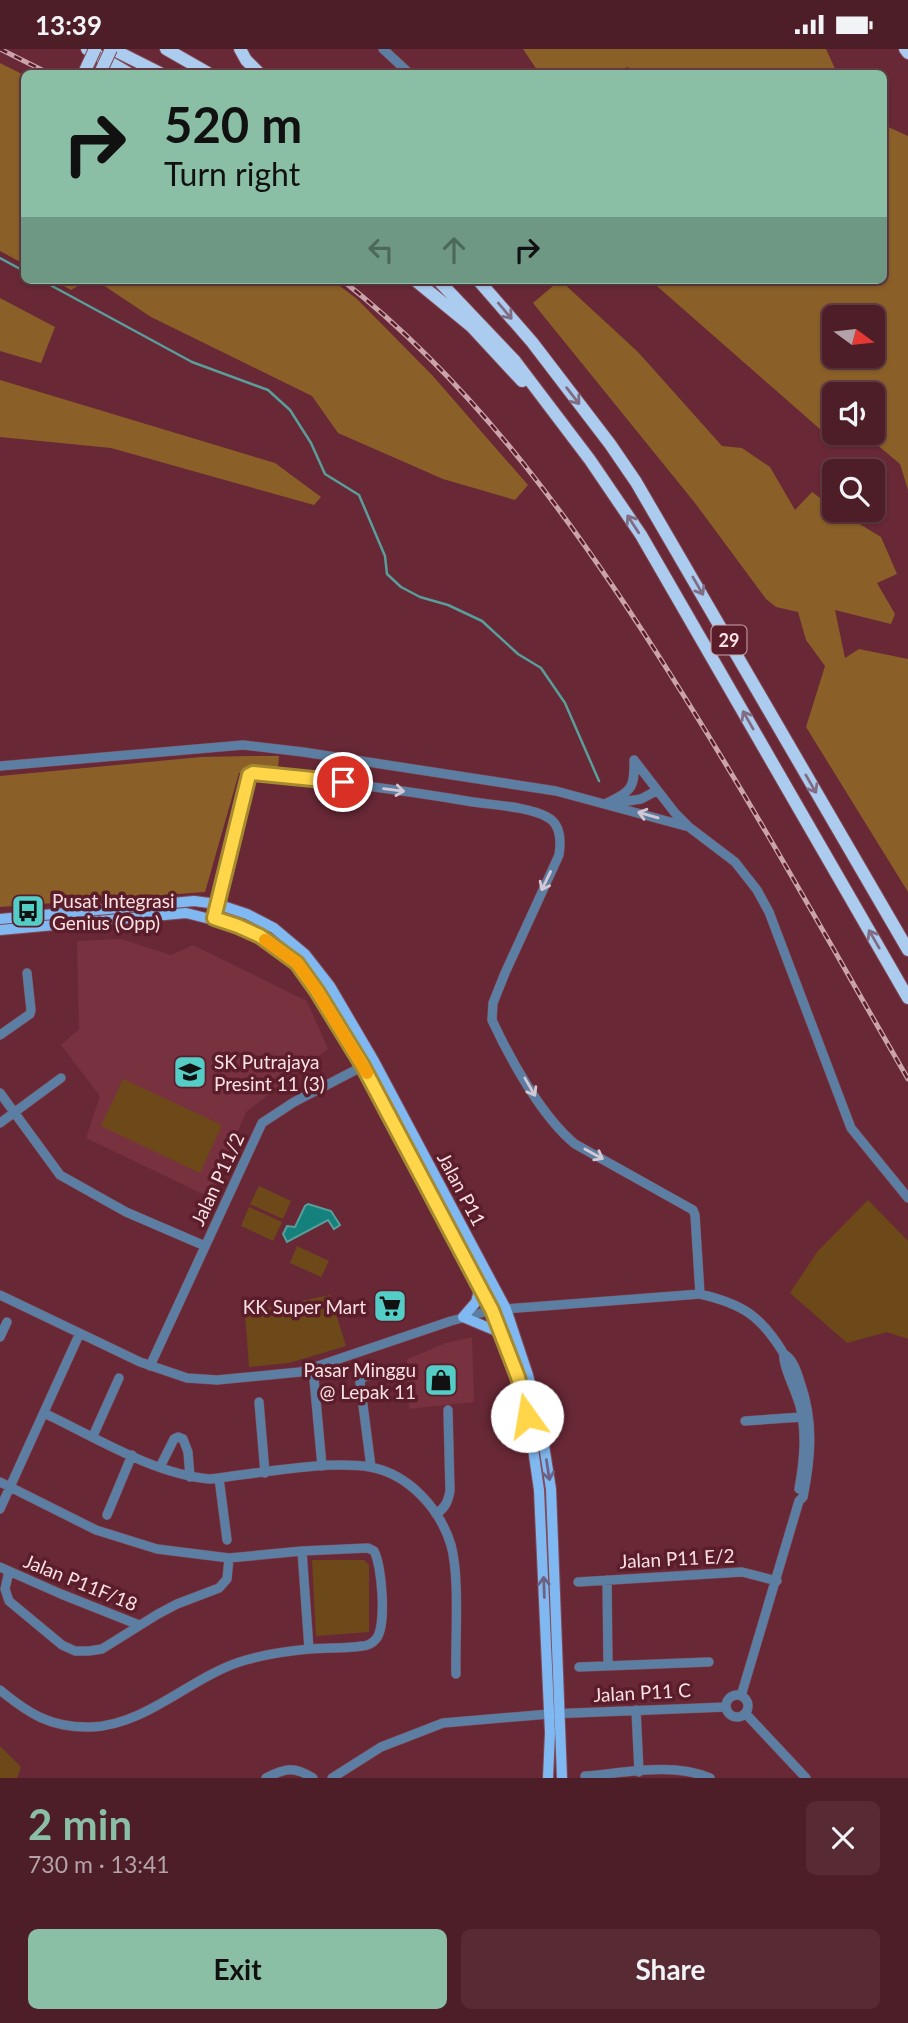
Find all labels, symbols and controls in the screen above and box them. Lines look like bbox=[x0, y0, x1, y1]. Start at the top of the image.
text: 13:39 bbox=[35, 9, 102, 41]
text: 520 m bbox=[164, 95, 302, 153]
icon: right bbox=[49, 98, 140, 189]
text: Turn right bbox=[164, 154, 300, 193]
icon: left bbox=[362, 231, 400, 269]
icon: ahead bbox=[435, 231, 473, 269]
icon: right bbox=[508, 231, 546, 269]
one-way arrow bbox=[497, 301, 513, 319]
north arrow bbox=[822, 305, 886, 367]
map controls bbox=[822, 305, 885, 522]
button: sound bbox=[822, 382, 885, 445]
one-way arrow bbox=[566, 387, 581, 405]
button: search bbox=[822, 459, 885, 522]
one-way arrow bbox=[626, 515, 640, 534]
one-way arrow bbox=[691, 576, 705, 596]
road number: 29 bbox=[712, 625, 746, 655]
one-way arrow bbox=[741, 711, 755, 731]
pin bbox=[313, 752, 373, 812]
icon: arrive bbox=[324, 763, 362, 801]
one-way arrow bbox=[804, 773, 818, 793]
one-way arrow bbox=[382, 784, 405, 797]
one-way arrow bbox=[637, 808, 659, 821]
one-way arrow bbox=[539, 870, 553, 891]
place label: Pusat Integrasi Genius (Opp) bbox=[52, 889, 174, 934]
bus stop icon: Pusat Integrasi Genius (Opp) bbox=[9, 892, 47, 930]
one-way arrow bbox=[866, 929, 880, 949]
place label: SK Putrajaya Presint 11 (3) bbox=[214, 1050, 325, 1095]
school or university icon: SK Putrajaya Presint 11 (3) bbox=[171, 1053, 209, 1091]
one-way arrow bbox=[523, 1077, 537, 1097]
street label: Jalan P11/2 bbox=[186, 1129, 248, 1229]
one-way arrow bbox=[584, 1147, 604, 1161]
street label: Jalan P11 bbox=[433, 1148, 491, 1230]
supermarket icon: KK Super Mart bbox=[371, 1287, 409, 1325]
place label: KK Super Mart bbox=[243, 1295, 366, 1318]
place label: Pasar Minggu @ Lepak 11 bbox=[303, 1358, 416, 1403]
shop icon: Pasar Minggu @ Lepak 11 bbox=[422, 1361, 460, 1399]
position arrow bbox=[490, 1379, 564, 1453]
one-way arrow bbox=[542, 1458, 555, 1481]
street label: Jalan P11 E/2 bbox=[619, 1543, 735, 1573]
street label: Jalan P11F/18 bbox=[21, 1549, 141, 1615]
one-way arrow bbox=[537, 1576, 550, 1599]
street label: Jalan P11 C bbox=[593, 1678, 692, 1706]
text: 2 min bbox=[28, 1799, 132, 1849]
button: close bbox=[806, 1801, 880, 1875]
text: 730 m · 13:41 bbox=[28, 1850, 170, 1878]
button: Exit bbox=[28, 1929, 447, 2009]
button: Share bbox=[461, 1929, 880, 2009]

